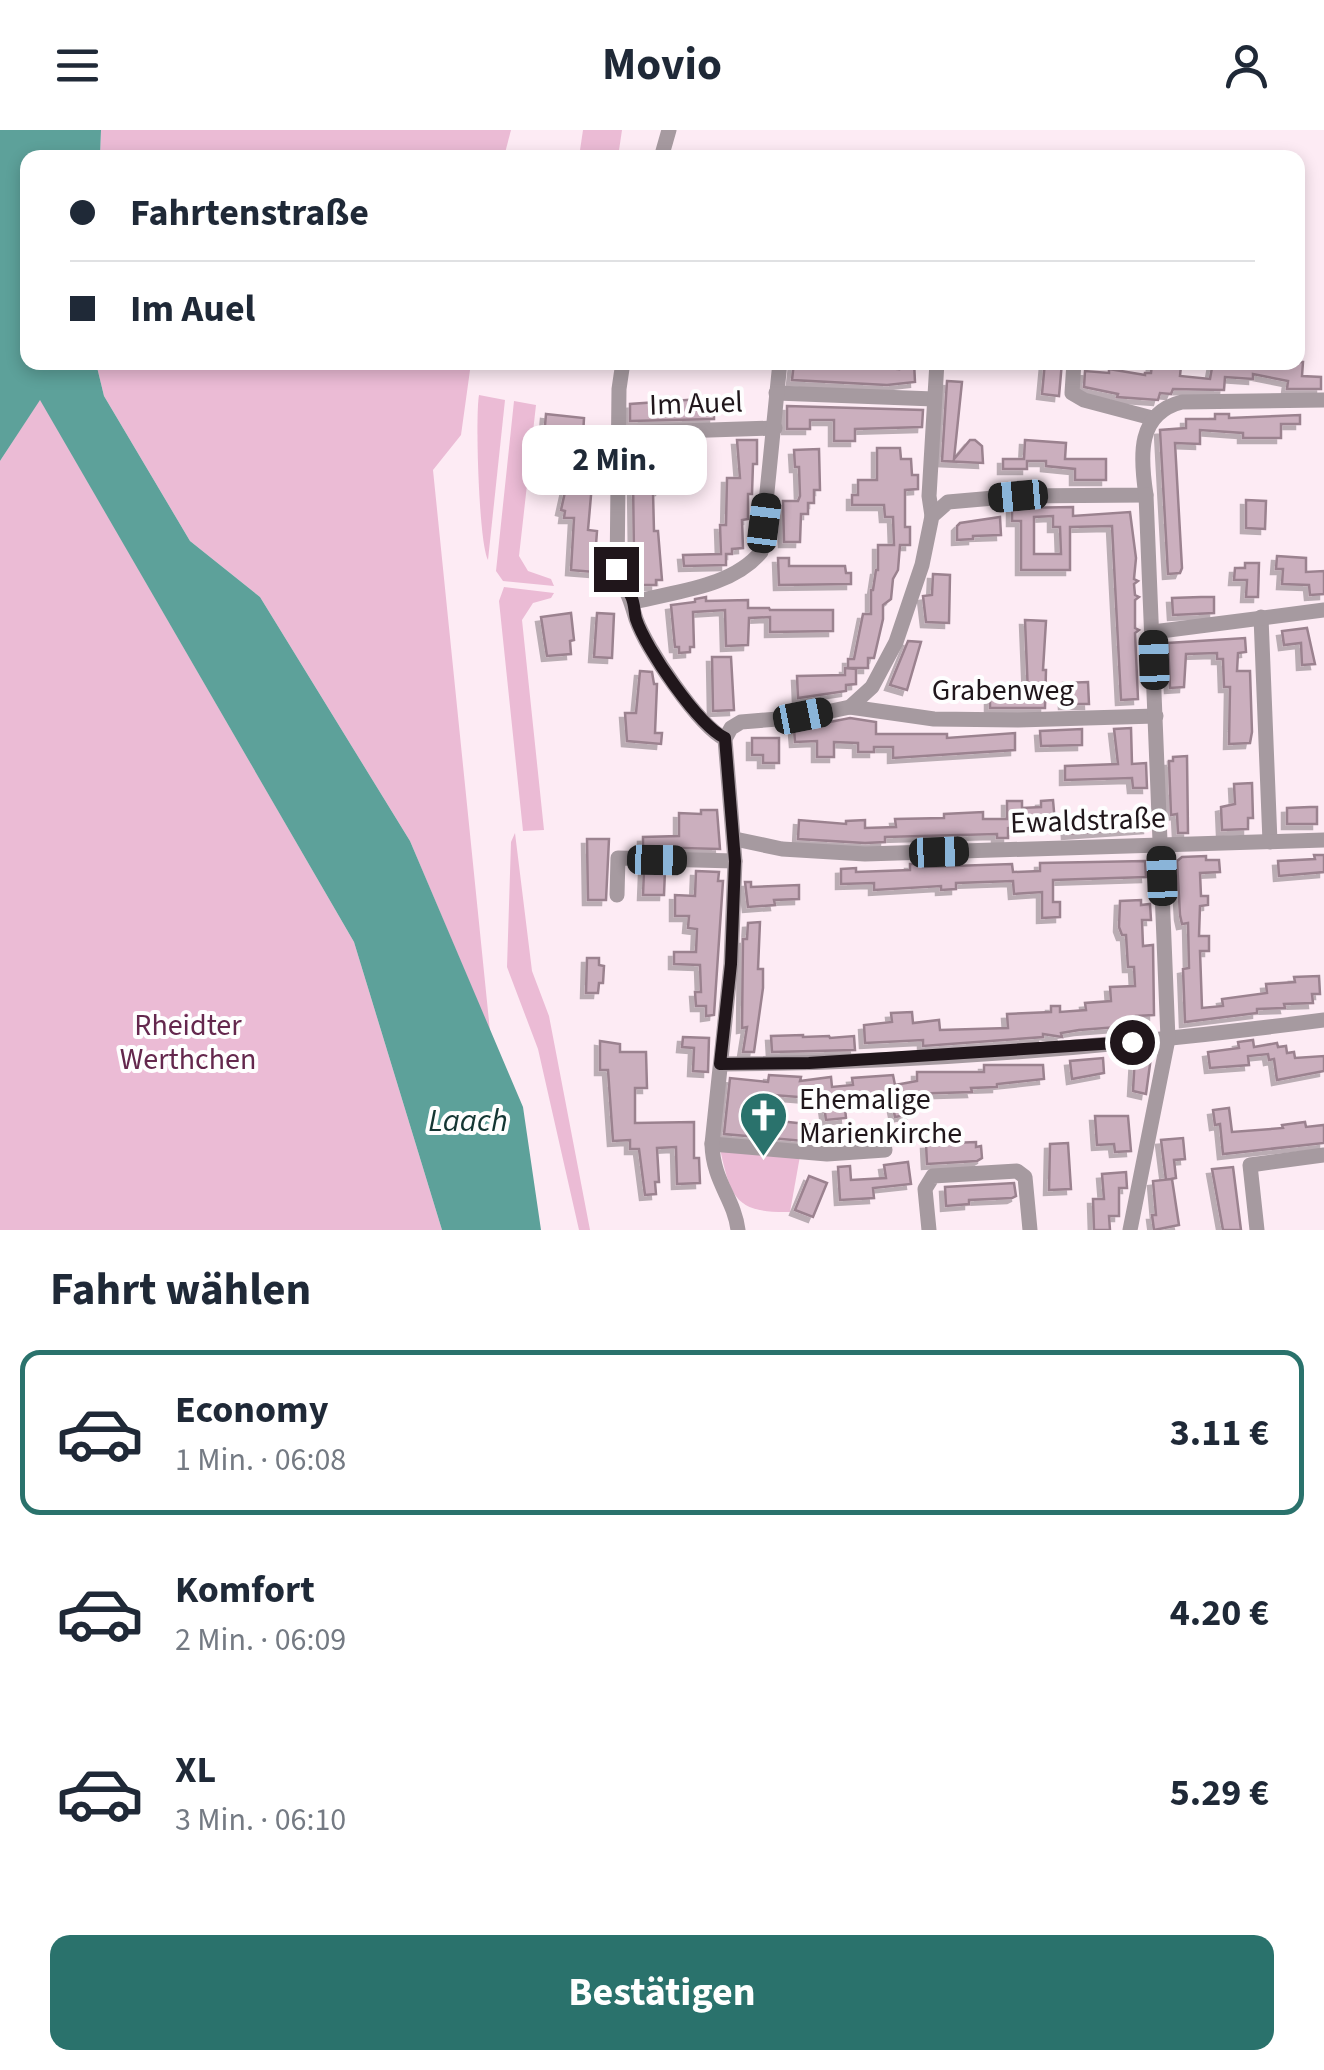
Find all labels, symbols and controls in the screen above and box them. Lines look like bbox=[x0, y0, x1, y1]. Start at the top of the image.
text: Movio bbox=[602, 33, 722, 97]
icon: menu bbox=[50, 38, 105, 93]
icon: person bbox=[1219, 38, 1274, 93]
text: Fahrtenstraße bbox=[130, 186, 369, 240]
text: Im Auel bbox=[130, 282, 255, 336]
street label: Im Auel bbox=[648, 380, 744, 427]
callout: 2 Min. bbox=[524, 424, 708, 494]
text: 2 Min. bbox=[572, 437, 657, 483]
car bbox=[987, 478, 1049, 514]
car bbox=[745, 491, 783, 555]
route end bbox=[594, 547, 639, 592]
car bbox=[1138, 629, 1170, 691]
street label: Grabenweg bbox=[932, 669, 1074, 712]
car bbox=[771, 696, 835, 736]
street label: Ewaldstraße bbox=[1010, 796, 1167, 845]
car bbox=[908, 836, 970, 868]
car bbox=[627, 844, 687, 876]
car bbox=[1146, 845, 1178, 907]
park label: Rheidter Werthchen bbox=[120, 1004, 256, 1081]
route start bbox=[1110, 1020, 1155, 1065]
place label: Ehemalige Marienkirche bbox=[799, 1078, 962, 1155]
church icon: Ehemalige Marienkirche bbox=[738, 1090, 790, 1158]
water label: Laach bbox=[428, 1098, 508, 1144]
text: Fahrt wählen bbox=[50, 1258, 311, 1322]
text: Economy bbox=[175, 1383, 328, 1437]
icon: car bbox=[55, 1388, 145, 1478]
text: 3.11 € bbox=[1170, 1406, 1269, 1460]
text: 1 Min. · 06:08 bbox=[175, 1437, 346, 1483]
text: Komfort bbox=[175, 1563, 315, 1617]
icon: car bbox=[55, 1568, 145, 1658]
text: 4.20 € bbox=[1170, 1586, 1269, 1640]
text: 2 Min. · 06:09 bbox=[175, 1617, 346, 1663]
text: XL bbox=[175, 1743, 216, 1797]
icon: car bbox=[55, 1748, 145, 1838]
text: 5.29 € bbox=[1170, 1766, 1269, 1820]
text: 3 Min. · 06:10 bbox=[175, 1797, 346, 1843]
button: Bestätigen bbox=[50, 1935, 1274, 2050]

